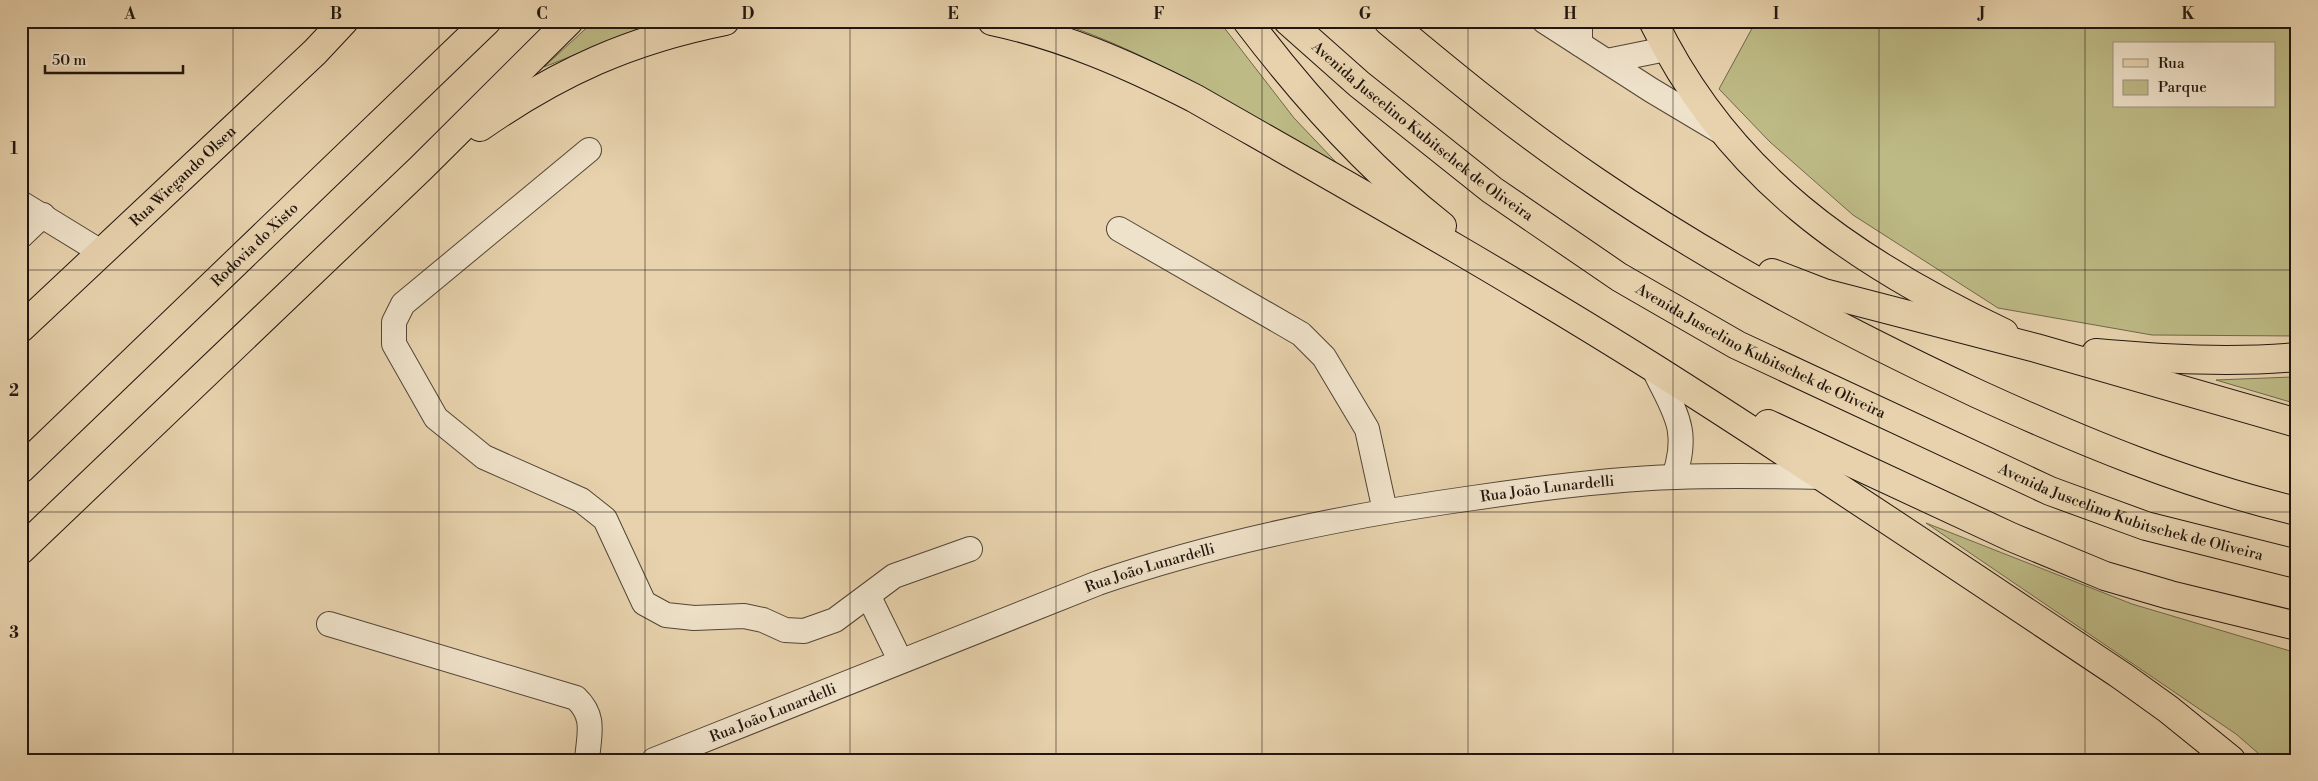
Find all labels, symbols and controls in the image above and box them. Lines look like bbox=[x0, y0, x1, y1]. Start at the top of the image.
text: A bbox=[123, 4, 136, 24]
text: B bbox=[330, 4, 342, 24]
text: C bbox=[536, 4, 548, 24]
text: D bbox=[742, 4, 755, 24]
text: E bbox=[947, 4, 959, 24]
text: F bbox=[1153, 4, 1165, 24]
text: G bbox=[1359, 4, 1372, 24]
text: H bbox=[1563, 4, 1577, 24]
text: I bbox=[1773, 4, 1779, 24]
text: J bbox=[1977, 4, 1985, 24]
text: K bbox=[2182, 4, 2196, 24]
street label: Avenida Juscelino Kubitschek de Oliveira bbox=[1307, 37, 1537, 226]
scale bar bbox=[45, 42, 182, 74]
legend bbox=[2113, 42, 2276, 108]
text: 50 m bbox=[52, 51, 86, 70]
text: Rua bbox=[2158, 54, 2185, 73]
text: Parque bbox=[2158, 78, 2207, 97]
street label: Rua Wiegando Olsen bbox=[126, 122, 240, 231]
text: 1 bbox=[10, 139, 18, 159]
street label: Rodovia do Xisto bbox=[207, 198, 303, 291]
street label: Avenida Juscelino Kubitschek de Oliveira bbox=[1631, 279, 1889, 423]
text: 2 bbox=[9, 381, 19, 401]
street label: Avenida Juscelino Kubitschek de Oliveira bbox=[1994, 459, 2265, 565]
street label: Rua João Lunardelli bbox=[1479, 472, 1615, 507]
street label: Rua João Lunardelli bbox=[1082, 539, 1217, 597]
text: 3 bbox=[9, 623, 19, 643]
street label: Rua João Lunardelli bbox=[707, 679, 839, 747]

